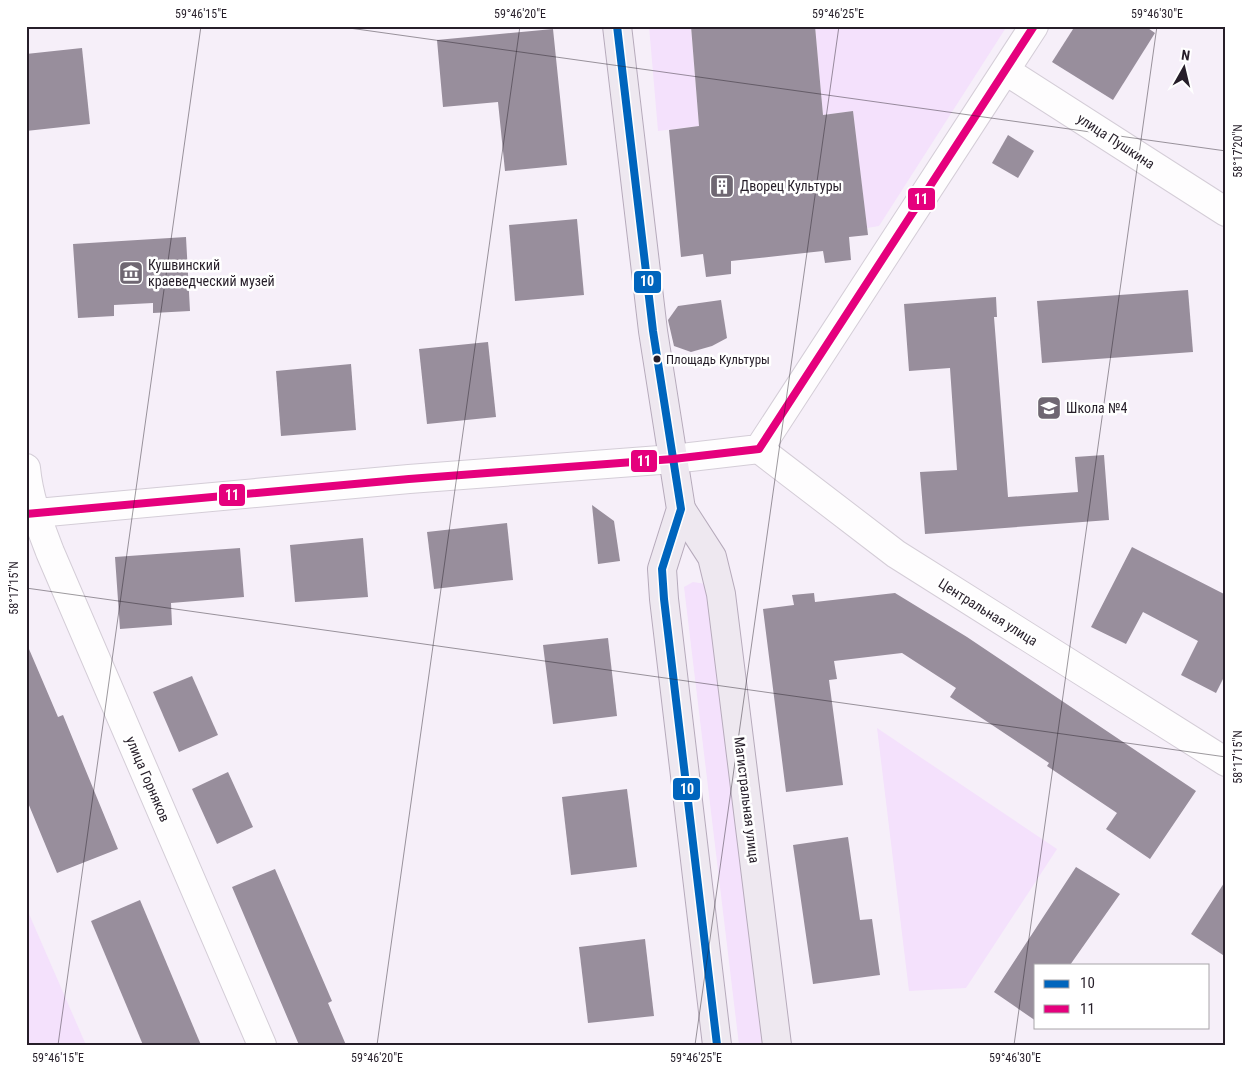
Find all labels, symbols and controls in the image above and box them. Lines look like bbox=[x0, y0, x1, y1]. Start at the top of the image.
text: 59°46'15"E bbox=[175, 7, 227, 21]
text: 59°46'20"E bbox=[494, 7, 546, 21]
text: 59°46'25"E bbox=[812, 7, 864, 21]
text: 59°46'30"E bbox=[1131, 7, 1183, 21]
north arrow bbox=[1160, 42, 1210, 92]
text: N bbox=[1180, 47, 1191, 64]
street label: улица Пушкина bbox=[1074, 110, 1158, 172]
text: 58°17'20"N bbox=[1231, 124, 1245, 178]
building icon: Дворец Культуры bbox=[709, 173, 735, 199]
place label: Дворец Культуры bbox=[740, 178, 842, 194]
line badge: 11 bbox=[907, 187, 936, 211]
text: 11 bbox=[914, 191, 928, 207]
place label: Кушвинский краеведческий музей bbox=[148, 257, 275, 289]
museum icon: Кушвинский краеведческий музей bbox=[118, 260, 144, 286]
line badge: 10 bbox=[633, 270, 662, 294]
text: 10 bbox=[640, 273, 654, 289]
place label: Площадь Культуры bbox=[666, 352, 770, 367]
marker: Площадь Культуры bbox=[652, 354, 662, 364]
school or university icon: Школа №4 bbox=[1036, 395, 1062, 421]
place label: Школа №4 bbox=[1066, 400, 1127, 416]
line badge: 11 bbox=[630, 449, 658, 473]
text: 11 bbox=[637, 453, 651, 469]
line badge: 11 bbox=[218, 483, 246, 507]
text: 11 bbox=[225, 487, 239, 503]
text: 58°17'15"N bbox=[7, 561, 21, 615]
street label: Центральная улица bbox=[936, 575, 1040, 649]
text: 58°17'15"N bbox=[1231, 730, 1245, 784]
street label: улица Горняков bbox=[123, 734, 173, 824]
street label: Магистральная улица bbox=[731, 736, 763, 864]
line badge: 10 bbox=[672, 777, 701, 801]
text: 10 bbox=[680, 781, 694, 797]
legend bbox=[1034, 964, 1210, 1028]
text: 10 bbox=[1080, 974, 1095, 992]
text: 11 bbox=[1080, 1000, 1095, 1018]
text: 59°46'15"E bbox=[32, 1051, 84, 1065]
text: 59°46'20"E bbox=[351, 1051, 403, 1065]
text: 59°46'25"E bbox=[670, 1051, 722, 1065]
text: 59°46'30"E bbox=[989, 1051, 1041, 1065]

